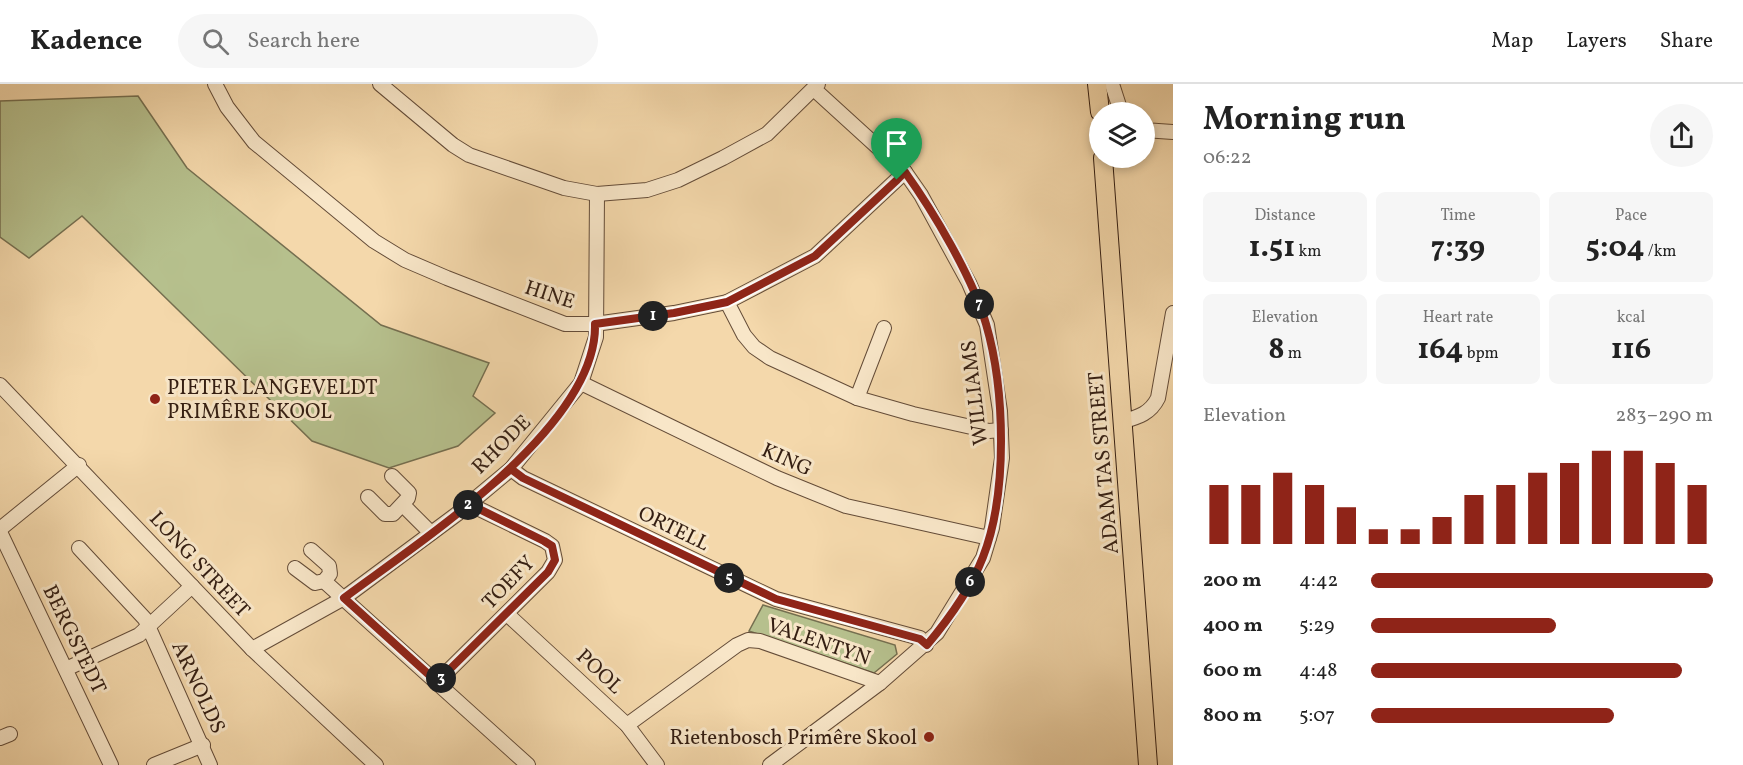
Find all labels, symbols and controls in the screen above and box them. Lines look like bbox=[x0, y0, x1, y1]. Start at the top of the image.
search box bbox=[178, 14, 598, 68]
text: Kadence bbox=[30, 22, 142, 61]
icon: search bbox=[199, 25, 232, 58]
text: Search here bbox=[247, 26, 360, 57]
text: Map bbox=[1491, 27, 1533, 56]
text: Layers bbox=[1566, 27, 1627, 56]
text: Share bbox=[1660, 27, 1713, 56]
text: Morning run bbox=[1203, 98, 1406, 144]
map controls bbox=[1089, 102, 1155, 168]
button: layers bbox=[1089, 102, 1155, 168]
button: share bbox=[1650, 104, 1713, 167]
pin bbox=[871, 118, 922, 180]
icon: arrive bbox=[880, 127, 913, 160]
text: 06:22 bbox=[1203, 144, 1252, 172]
text: Distance bbox=[1254, 205, 1316, 227]
text: Time bbox=[1440, 205, 1476, 227]
text: Pace bbox=[1615, 205, 1647, 227]
text: 1.51 bbox=[1249, 227, 1295, 269]
text: 7:39 bbox=[1431, 227, 1485, 269]
text: 5:04 bbox=[1585, 227, 1645, 269]
text: km bbox=[1295, 241, 1321, 263]
text: /km bbox=[1645, 241, 1677, 263]
street label: HINE bbox=[521, 274, 578, 317]
pin: 7 bbox=[964, 289, 994, 319]
text: 7 bbox=[975, 293, 983, 315]
pin: 1 bbox=[638, 301, 668, 331]
text: 1 bbox=[650, 305, 656, 327]
text: Elevation bbox=[1252, 307, 1318, 329]
text: Heart rate bbox=[1423, 307, 1493, 329]
text: kcal bbox=[1617, 307, 1645, 329]
text: 8 bbox=[1268, 329, 1284, 371]
text: 164 bbox=[1417, 329, 1464, 371]
text: 116 bbox=[1611, 329, 1651, 371]
street label: WILLIAMS bbox=[955, 339, 996, 447]
text: m bbox=[1284, 343, 1302, 365]
text: bpm bbox=[1464, 343, 1499, 365]
street label: ADAM TAS STREET bbox=[1082, 370, 1127, 555]
place label: PIETER LANGEVELDT PRIMÊRE SKOOL bbox=[167, 374, 378, 427]
marker: PIETER LANGEVELDT PRIMÊRE SKOOL bbox=[148, 392, 162, 406]
text: Elevation bbox=[1203, 402, 1286, 430]
text: 283–290 m bbox=[1615, 402, 1713, 430]
street label: RHODE bbox=[466, 409, 538, 481]
street label: KING bbox=[756, 436, 816, 484]
pin: 2 bbox=[453, 490, 483, 520]
text: 2 bbox=[464, 494, 472, 516]
street label: ORTELL bbox=[633, 500, 714, 559]
street label: LONG STREET bbox=[142, 505, 256, 625]
street label: TOEFY bbox=[476, 550, 542, 617]
pin: 5 bbox=[714, 563, 744, 593]
text: 5 bbox=[725, 567, 733, 589]
pin: 6 bbox=[955, 567, 985, 597]
text: 200 m bbox=[1203, 567, 1261, 595]
text: 4:42 bbox=[1299, 567, 1338, 595]
text: 6 bbox=[966, 571, 974, 593]
street label: BERGSTEDT bbox=[35, 580, 113, 699]
street label: VALENTYN bbox=[763, 611, 874, 674]
text: 400 m bbox=[1203, 612, 1263, 640]
text: 5:29 bbox=[1299, 612, 1334, 640]
street label: ARNOLDS bbox=[164, 637, 232, 739]
street label: POOL bbox=[569, 643, 629, 702]
text: 600 m bbox=[1203, 657, 1262, 685]
text: 4:48 bbox=[1299, 657, 1337, 685]
pin: 3 bbox=[426, 663, 456, 693]
text: 3 bbox=[437, 667, 445, 689]
text: 800 m bbox=[1203, 702, 1262, 730]
text: 5:07 bbox=[1299, 702, 1335, 730]
place label: Rietenbosch Primêre Skool bbox=[670, 724, 917, 753]
marker: Rietenbosch Primêre Skool bbox=[922, 730, 936, 744]

